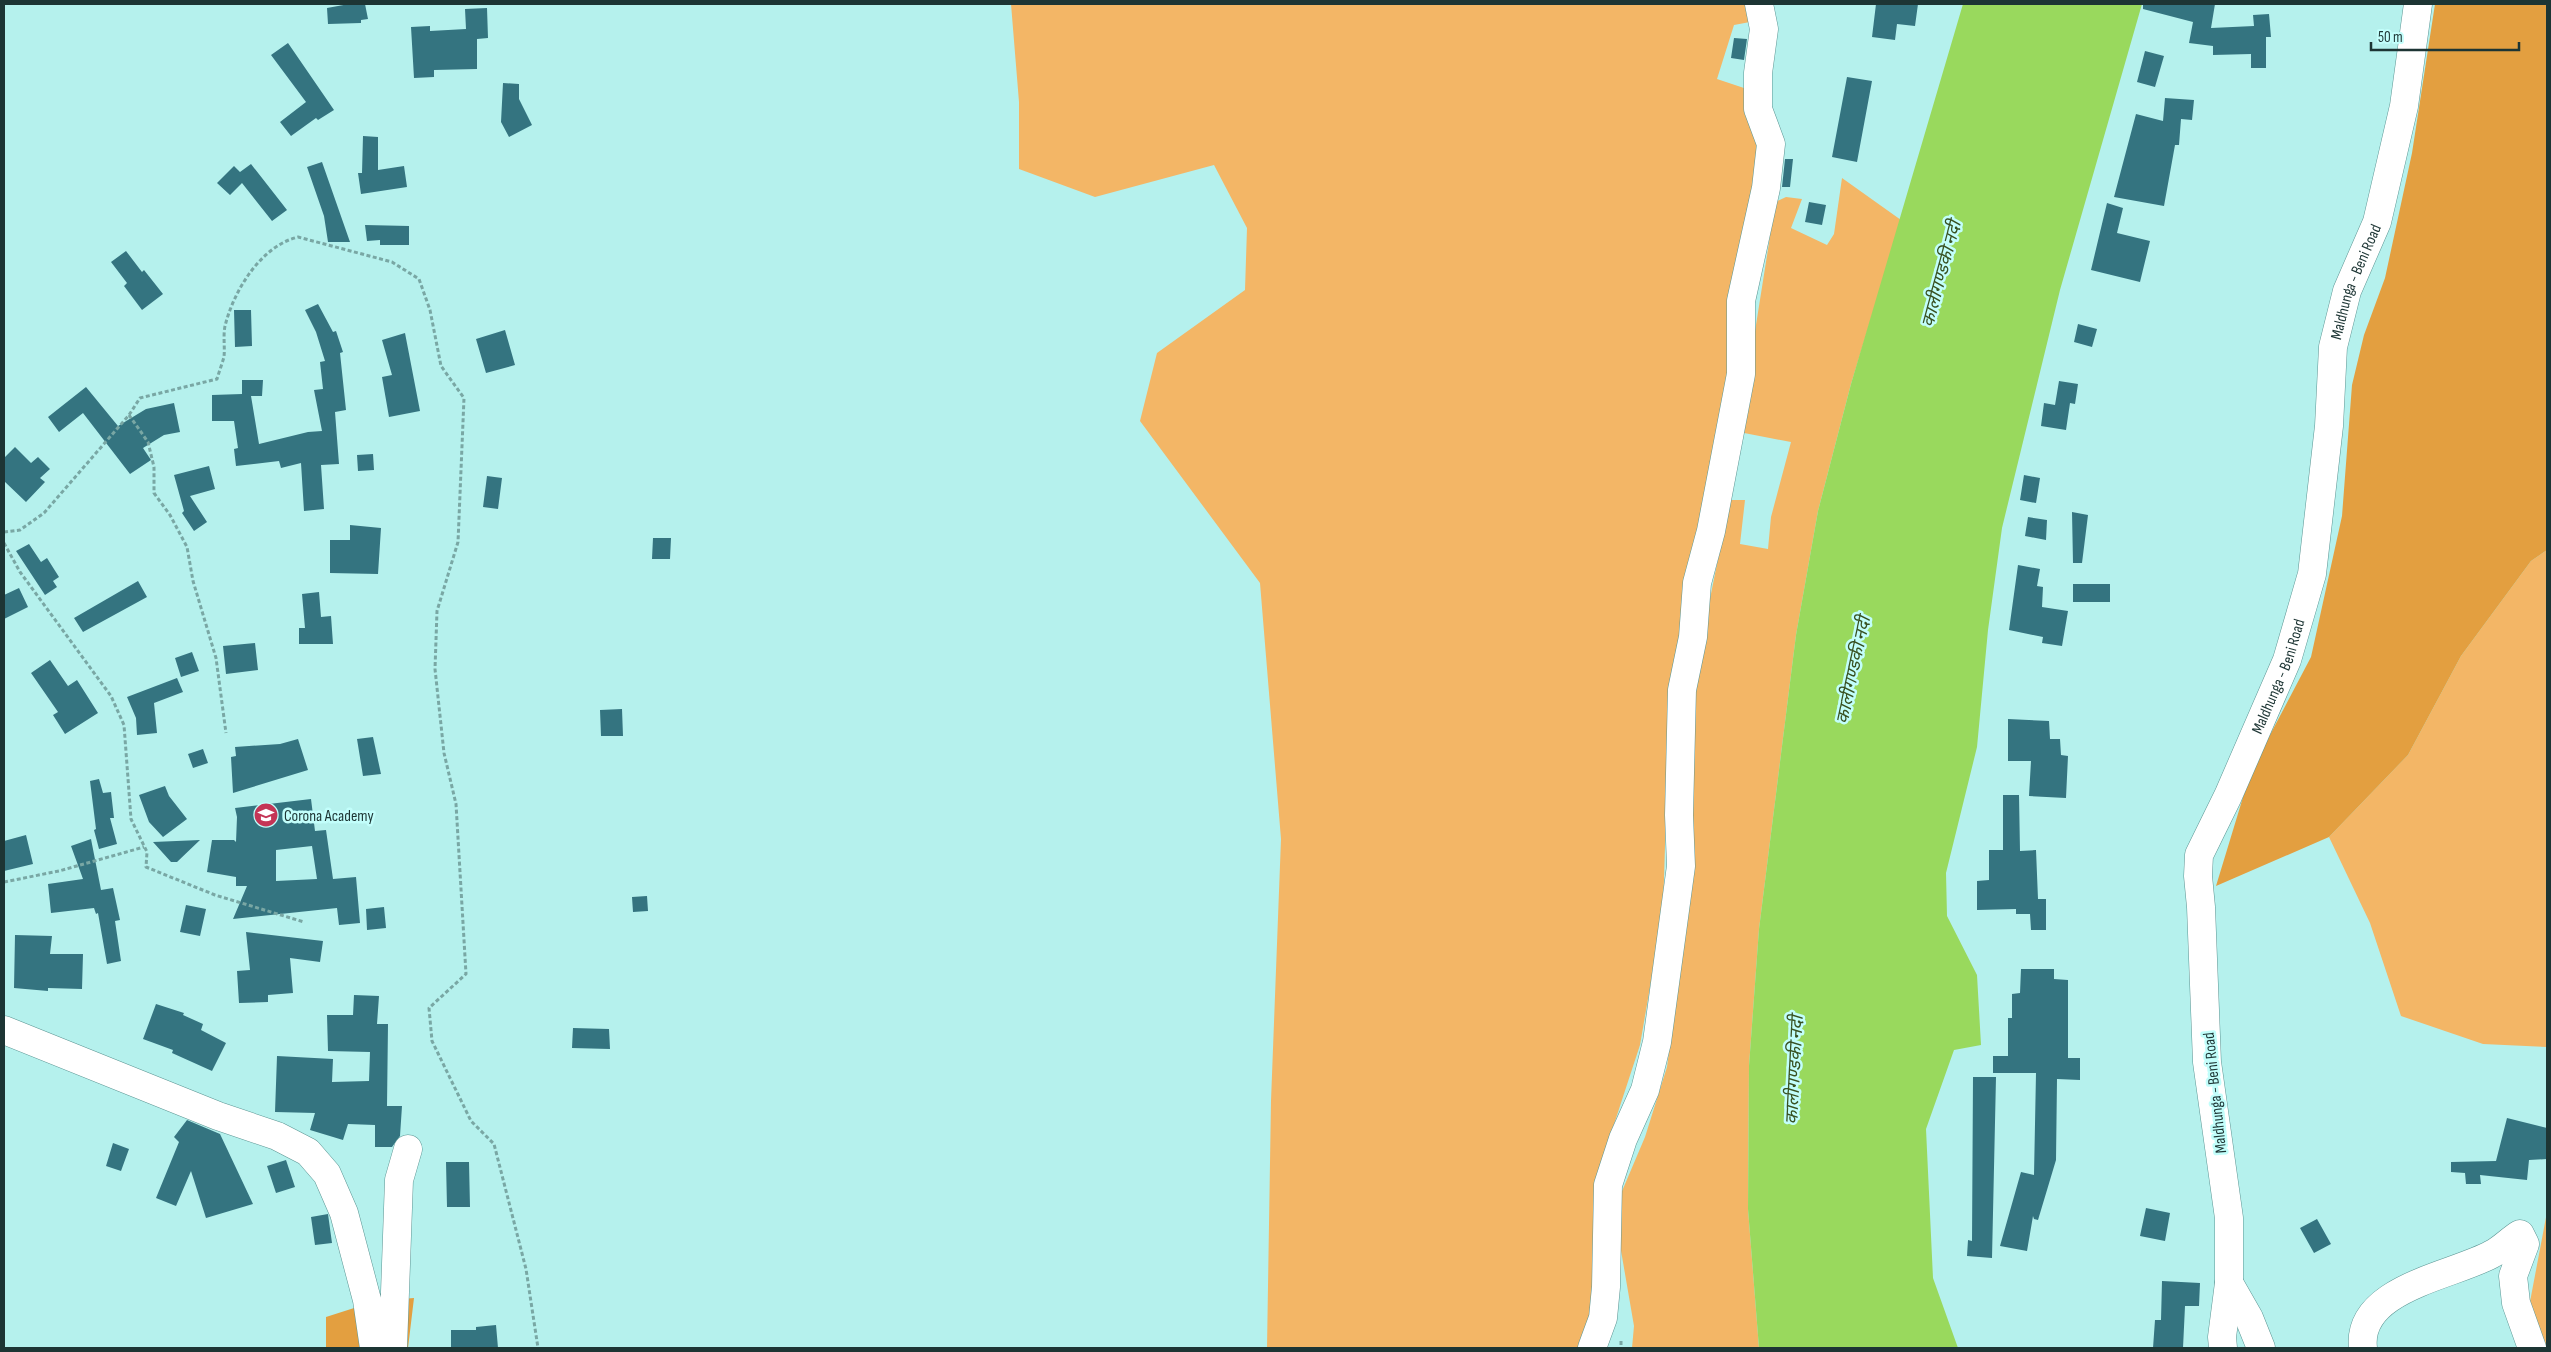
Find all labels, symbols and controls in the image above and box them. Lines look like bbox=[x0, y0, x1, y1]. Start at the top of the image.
scale bar bbox=[2371, 20, 2518, 52]
text: 50 m bbox=[2378, 28, 2403, 47]
water label: कालीगण्डकी नदी bbox=[1916, 215, 1967, 330]
street label: Maldhunga - Beni Road bbox=[2327, 222, 2386, 342]
water label: कालीगण्डकी नदी bbox=[1831, 611, 1876, 726]
street label: Maldhunga - Beni Road bbox=[2248, 617, 2309, 737]
school or university icon: Corona Academy bbox=[253, 802, 279, 828]
place label: Corona Academy bbox=[284, 807, 374, 826]
water label: कालीगण्डकी नदी bbox=[1780, 1012, 1808, 1125]
street label: Maldhunga - Beni Road bbox=[2200, 1031, 2231, 1154]

